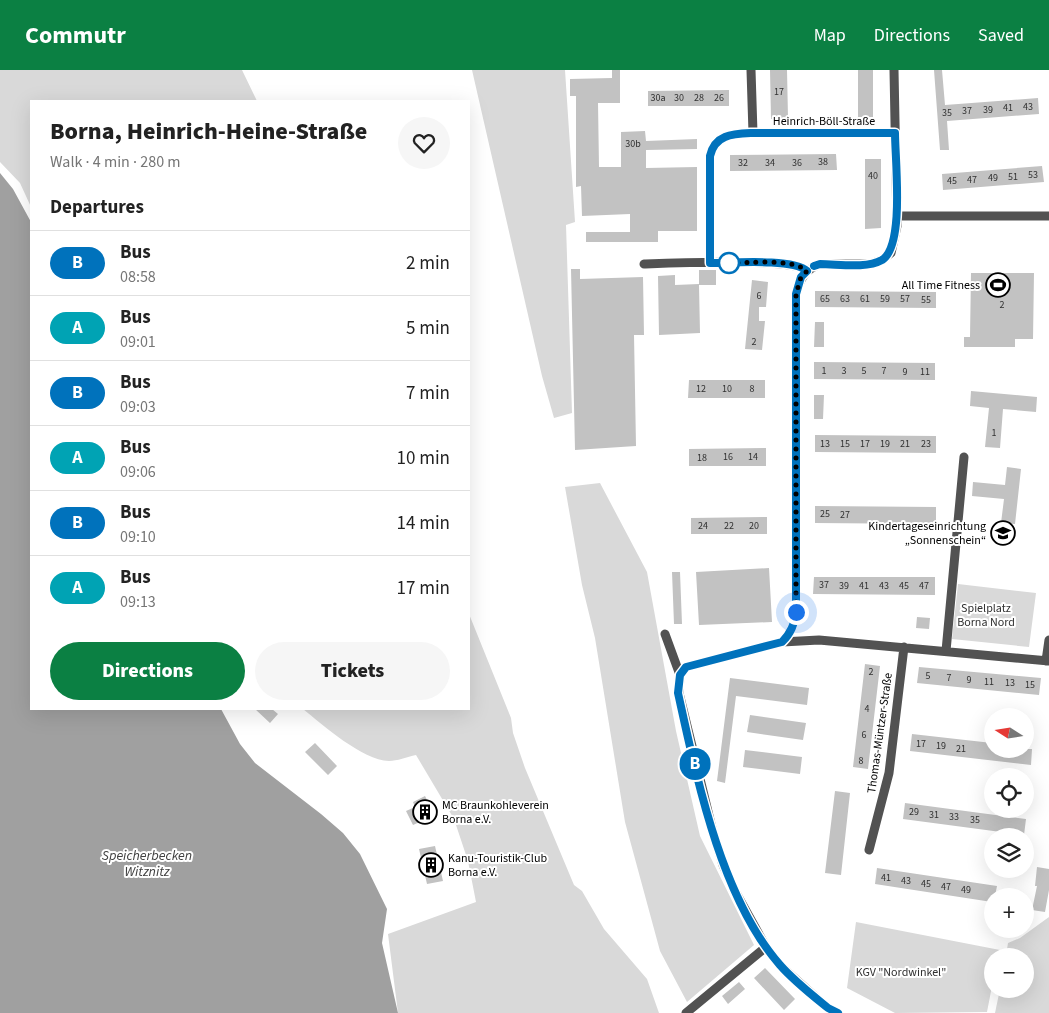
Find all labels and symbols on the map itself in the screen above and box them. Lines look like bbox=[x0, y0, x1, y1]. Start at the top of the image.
house number: 17 bbox=[774, 85, 784, 99]
house number: 30a bbox=[651, 91, 665, 105]
house number: 30 bbox=[674, 91, 684, 105]
house number: 28 bbox=[694, 91, 704, 105]
house number: 26 bbox=[714, 91, 724, 105]
house number: 43 bbox=[1023, 100, 1033, 114]
house number: 41 bbox=[1003, 101, 1013, 115]
house number: 39 bbox=[983, 103, 993, 117]
house number: 37 bbox=[962, 104, 972, 118]
house number: 35 bbox=[942, 106, 952, 120]
street label: Heinrich-Böll-Straße bbox=[773, 113, 875, 130]
house number: 30b bbox=[625, 137, 641, 151]
house number: 38 bbox=[818, 155, 828, 169]
house number: 32 bbox=[738, 156, 748, 170]
house number: 34 bbox=[765, 156, 775, 170]
house number: 36 bbox=[792, 156, 802, 170]
house number: 53 bbox=[1028, 168, 1038, 182]
house number: 40 bbox=[868, 169, 878, 183]
house number: 51 bbox=[1008, 170, 1018, 184]
house number: 49 bbox=[988, 171, 998, 185]
house number: 47 bbox=[967, 173, 977, 187]
house number: 45 bbox=[947, 174, 957, 188]
unlabelled marker bbox=[718, 252, 740, 274]
sports icon: All Time Fitness bbox=[985, 272, 1011, 298]
place label: All Time Fitness bbox=[902, 277, 980, 294]
house number: 6 bbox=[757, 289, 762, 303]
house number: 65 bbox=[820, 292, 830, 306]
house number: 63 bbox=[840, 292, 850, 306]
house number: 61 bbox=[860, 292, 870, 306]
house number: 59 bbox=[880, 292, 890, 306]
house number: 57 bbox=[900, 292, 910, 306]
house number: 55 bbox=[921, 293, 931, 307]
house number: 2 bbox=[1000, 298, 1005, 312]
house number: 2 bbox=[752, 335, 757, 349]
house number: 1 bbox=[822, 364, 827, 378]
house number: 3 bbox=[842, 364, 847, 378]
house number: 5 bbox=[862, 364, 867, 378]
house number: 7 bbox=[882, 364, 887, 378]
house number: 9 bbox=[903, 365, 908, 379]
house number: 11 bbox=[920, 365, 930, 379]
house number: 12 bbox=[696, 382, 706, 396]
house number: 10 bbox=[722, 382, 732, 396]
house number: 8 bbox=[750, 382, 755, 396]
house number: 1 bbox=[992, 426, 997, 440]
house number: 13 bbox=[820, 437, 830, 451]
house number: 15 bbox=[840, 437, 850, 451]
house number: 17 bbox=[860, 437, 870, 451]
house number: 19 bbox=[880, 437, 890, 451]
house number: 21 bbox=[900, 437, 910, 451]
house number: 23 bbox=[921, 437, 931, 451]
house number: 16 bbox=[723, 450, 733, 464]
house number: 14 bbox=[748, 450, 758, 464]
house number: 18 bbox=[697, 451, 707, 465]
house number: 25 bbox=[820, 507, 830, 521]
house number: 27 bbox=[840, 508, 850, 522]
place label: Kindertageseinrichtung „Sonnenschein“ bbox=[868, 518, 986, 549]
house number: 24 bbox=[698, 519, 708, 533]
house number: 22 bbox=[724, 519, 734, 533]
house number: 20 bbox=[749, 519, 759, 533]
school or university icon: Kindertageseinrichtung „Sonnenschein“ bbox=[990, 520, 1016, 546]
house number: 37 bbox=[819, 578, 829, 592]
house number: 39 bbox=[839, 579, 849, 593]
house number: 41 bbox=[859, 579, 869, 593]
house number: 43 bbox=[879, 579, 889, 593]
house number: 45 bbox=[899, 579, 909, 593]
house number: 47 bbox=[919, 579, 929, 593]
your location bbox=[784, 600, 809, 625]
park label: Spielplatz Borna Nord bbox=[957, 600, 1015, 631]
house number: 2 bbox=[869, 665, 874, 679]
house number: 5 bbox=[926, 669, 931, 683]
house number: 7 bbox=[947, 671, 952, 685]
street label: Thomas-Müntzer-Straße bbox=[863, 672, 897, 794]
house number: 9 bbox=[967, 673, 972, 687]
house number: 11 bbox=[984, 675, 994, 689]
house number: 13 bbox=[1005, 676, 1015, 690]
house number: 15 bbox=[1025, 678, 1035, 692]
house number: 4 bbox=[865, 702, 870, 716]
north arrow bbox=[984, 708, 1034, 758]
house number: 6 bbox=[862, 728, 867, 742]
house number: 17 bbox=[916, 737, 926, 751]
house number: 19 bbox=[936, 739, 946, 753]
house number: 21 bbox=[956, 742, 966, 756]
line badge: B bbox=[679, 748, 711, 780]
house number: 8 bbox=[859, 754, 864, 768]
place label: MC Braunkohleverein Borna e.V. bbox=[442, 797, 549, 828]
building icon: MC Braunkohleverein Borna e.V. bbox=[412, 799, 438, 825]
house number: 29 bbox=[909, 805, 919, 819]
house number: 31 bbox=[929, 808, 939, 822]
house number: 33 bbox=[949, 810, 959, 824]
house number: 35 bbox=[970, 813, 980, 827]
water label: Speicherbecken Witznitz bbox=[102, 846, 192, 882]
place label: Kanu-Touristik-Club Borna e.V. bbox=[448, 850, 547, 881]
building icon: Kanu-Touristik-Club Borna e.V. bbox=[418, 852, 444, 878]
house number: 41 bbox=[881, 871, 891, 885]
house number: 43 bbox=[901, 874, 911, 888]
house number: 45 bbox=[921, 877, 931, 891]
house number: 47 bbox=[941, 880, 951, 894]
house number: 49 bbox=[961, 883, 971, 897]
park label: KGV "Nordwinkel" bbox=[856, 964, 946, 981]

